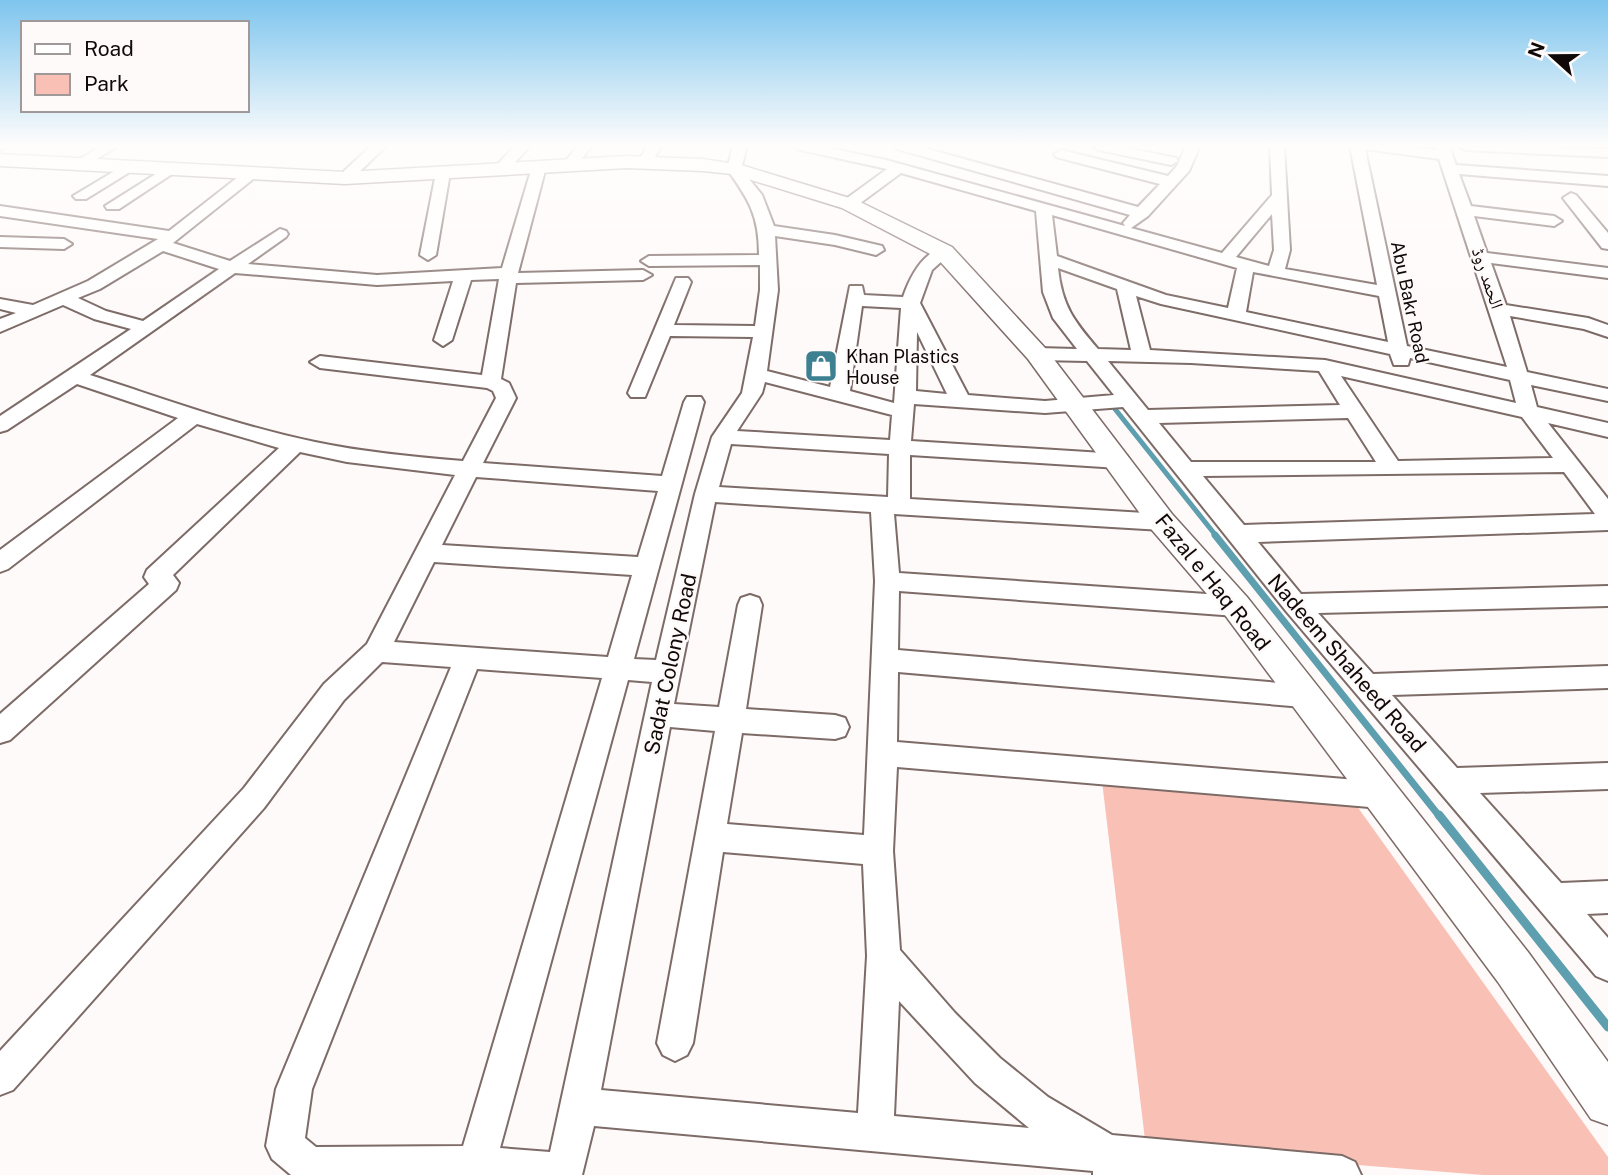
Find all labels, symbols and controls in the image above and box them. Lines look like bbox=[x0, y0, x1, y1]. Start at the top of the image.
legend bbox=[21, 21, 248, 112]
north arrow bbox=[1517, 21, 1587, 91]
text: Road bbox=[84, 36, 134, 61]
text: N bbox=[1523, 39, 1549, 61]
text: Park bbox=[84, 71, 129, 96]
street label: Abu Bakr Road bbox=[1387, 239, 1433, 365]
street label: الحمد روڈ bbox=[1468, 245, 1508, 311]
place label: Khan Plastics House bbox=[846, 346, 959, 388]
shop icon: Khan Plastics House bbox=[802, 347, 840, 385]
street label: Fazal e Haq Road bbox=[1150, 509, 1276, 655]
street label: Nadeem Shaheed Road bbox=[1263, 569, 1431, 757]
street label: Sadat Colony Road bbox=[639, 571, 701, 757]

